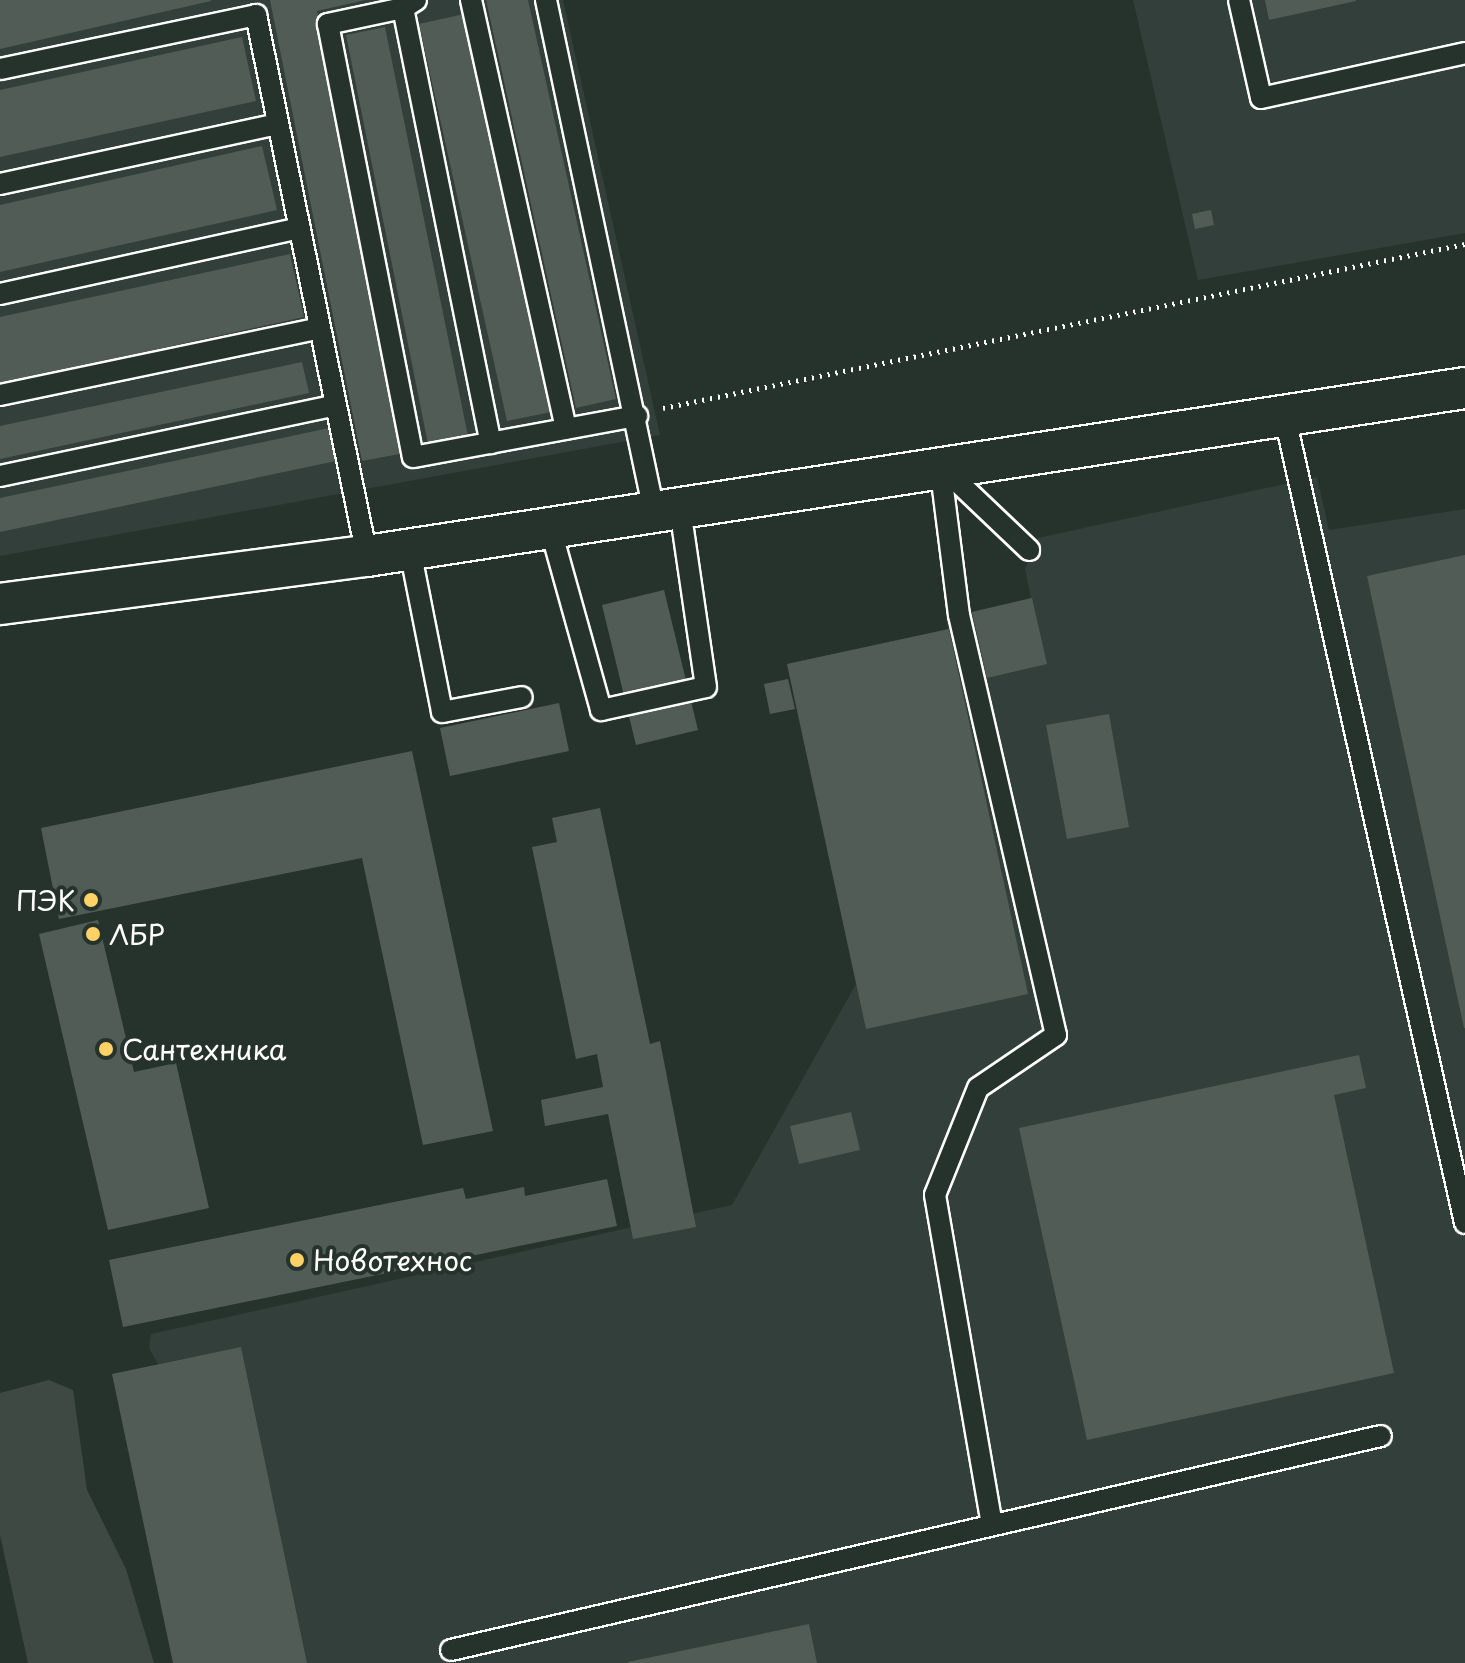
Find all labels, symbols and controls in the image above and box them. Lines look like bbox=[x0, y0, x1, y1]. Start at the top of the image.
place label: ПЭК bbox=[16, 883, 75, 917]
marker: ПЭК bbox=[82, 891, 100, 909]
place label: ЛБР bbox=[109, 917, 165, 951]
marker: ЛБР bbox=[84, 925, 102, 943]
place label: Сантехника bbox=[122, 1032, 286, 1066]
marker: Сантехника bbox=[97, 1040, 115, 1058]
place label: Новотехнос bbox=[313, 1243, 472, 1277]
marker: Новотехнос bbox=[288, 1251, 306, 1269]

